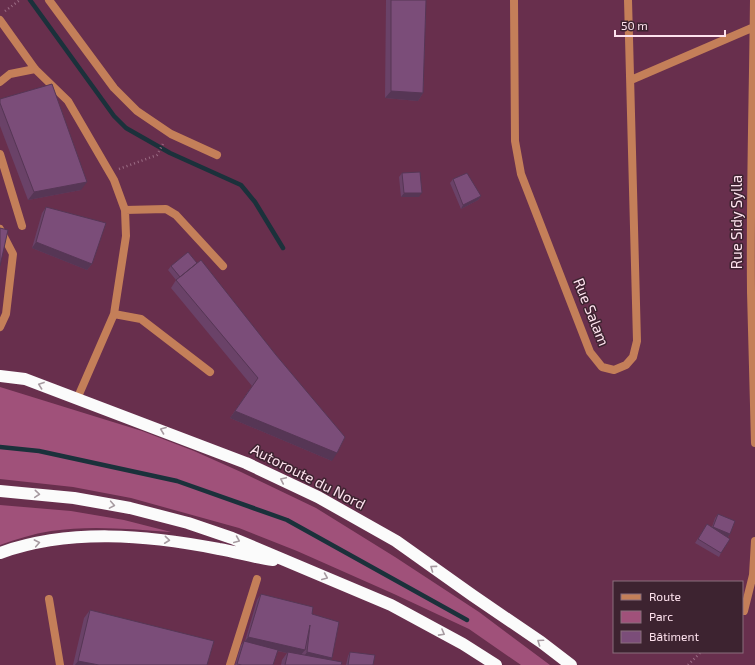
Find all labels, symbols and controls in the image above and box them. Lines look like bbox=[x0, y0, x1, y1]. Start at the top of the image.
scale bar bbox=[615, 12, 725, 38]
text: 50 m bbox=[621, 18, 648, 32]
street label: Rue Sidy Sylla bbox=[727, 175, 745, 269]
street label: Rue Salam bbox=[570, 275, 614, 348]
one-way arrow bbox=[38, 382, 45, 390]
one-way arrow bbox=[160, 427, 167, 435]
street label: Autoroute du Nord bbox=[248, 439, 369, 513]
one-way arrow bbox=[280, 477, 287, 485]
one-way arrow bbox=[34, 490, 40, 499]
one-way arrow bbox=[109, 500, 115, 509]
one-way arrow bbox=[233, 535, 240, 543]
one-way arrow bbox=[164, 536, 170, 545]
one-way arrow bbox=[34, 539, 41, 547]
one-way arrow bbox=[431, 566, 438, 573]
one-way arrow bbox=[321, 573, 328, 581]
legend bbox=[613, 581, 743, 653]
text: Route bbox=[649, 589, 681, 603]
text: Parc bbox=[649, 609, 673, 623]
one-way arrow bbox=[438, 628, 445, 635]
text: Bâtiment bbox=[649, 629, 700, 643]
one-way arrow bbox=[538, 640, 545, 647]

